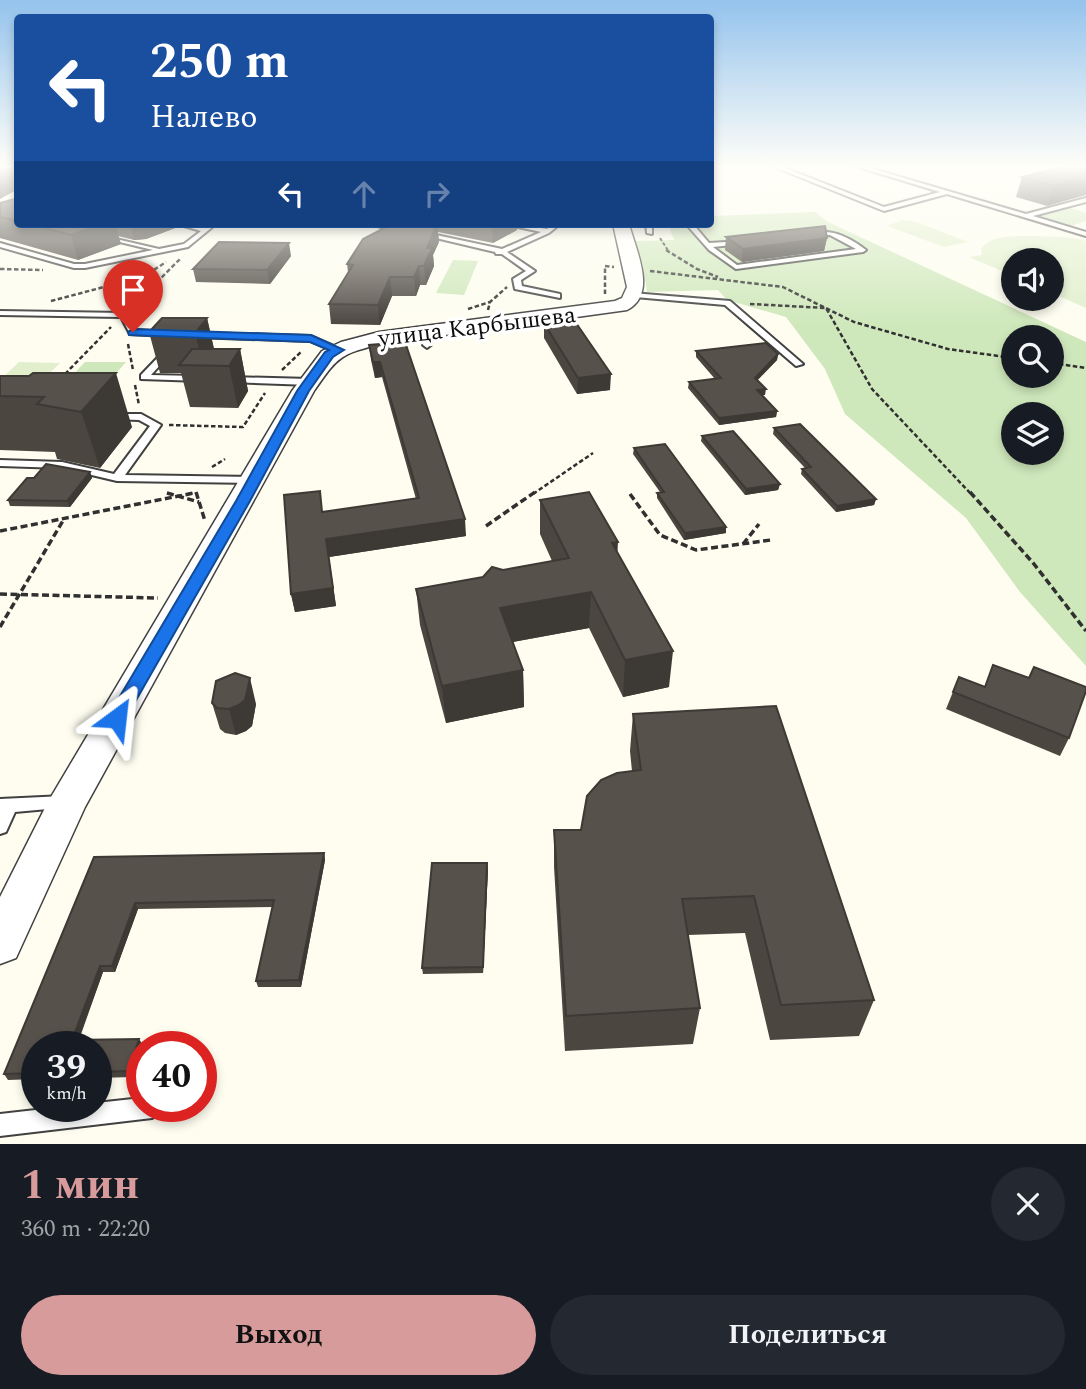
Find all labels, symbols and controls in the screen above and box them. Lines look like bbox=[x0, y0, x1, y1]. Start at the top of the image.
text: 250 m bbox=[150, 25, 289, 100]
icon: left bbox=[35, 42, 126, 133]
text: Налево bbox=[150, 93, 258, 142]
icon: left bbox=[272, 175, 310, 213]
icon: ahead bbox=[345, 175, 383, 213]
icon: right bbox=[418, 175, 456, 213]
map controls bbox=[1001, 248, 1064, 465]
button: sound bbox=[1001, 248, 1064, 311]
pin bbox=[103, 260, 163, 332]
icon: arrive bbox=[114, 271, 152, 309]
street label: улица Карбышева bbox=[375, 297, 578, 357]
button: search bbox=[1001, 325, 1064, 388]
button: layers bbox=[1001, 402, 1064, 465]
position arrow bbox=[80, 681, 154, 755]
speed limit sign: 40 bbox=[126, 1031, 217, 1122]
text: 39 bbox=[47, 1041, 86, 1094]
text: km/h bbox=[46, 1080, 87, 1107]
text: 1 мин bbox=[21, 1154, 139, 1217]
button: close bbox=[991, 1167, 1065, 1241]
text: 360 m · 22:20 bbox=[21, 1212, 150, 1247]
button: Выход bbox=[21, 1295, 536, 1375]
button: Поделиться bbox=[550, 1295, 1065, 1375]

